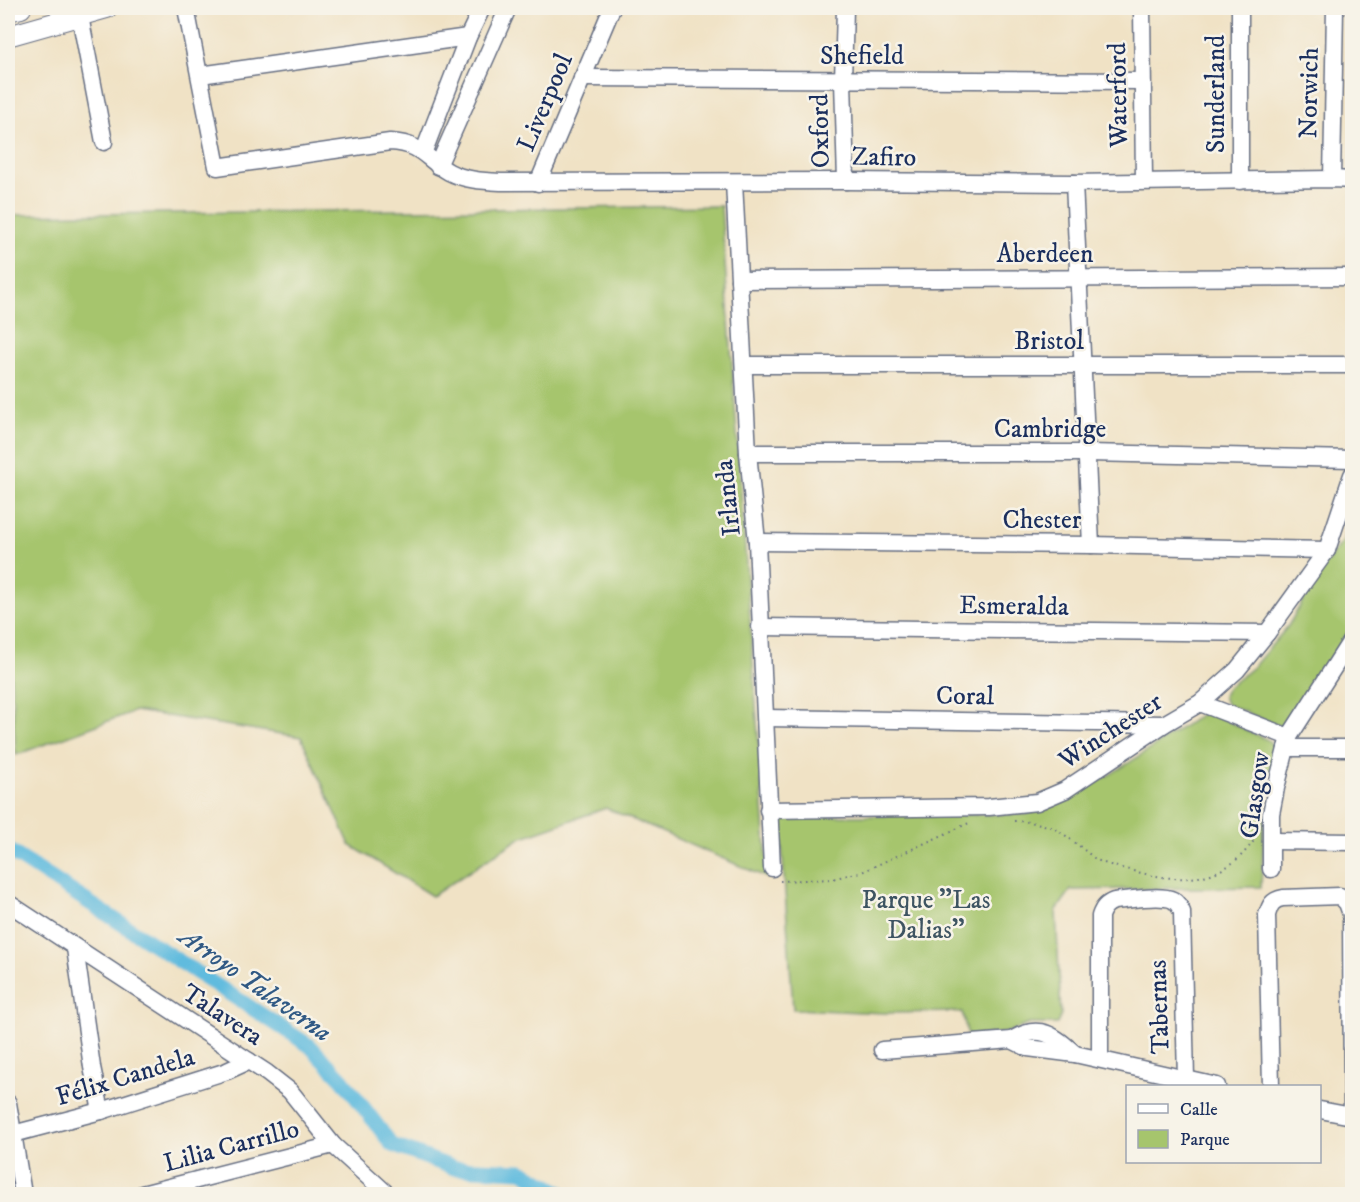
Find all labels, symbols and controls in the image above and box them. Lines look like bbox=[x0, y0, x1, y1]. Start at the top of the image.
street label: Sunderland bbox=[1200, 35, 1233, 153]
street label: Shefield bbox=[820, 40, 904, 73]
street label: Waterford bbox=[1101, 42, 1136, 149]
street label: Norwich bbox=[1292, 47, 1327, 139]
street label: Liverpool bbox=[510, 48, 581, 157]
street label: Oxford bbox=[803, 93, 838, 168]
street label: Zafiro bbox=[851, 140, 917, 175]
street label: Aberdeen bbox=[996, 238, 1094, 271]
street label: Bristol bbox=[1014, 325, 1084, 358]
street label: Cambridge bbox=[994, 413, 1106, 446]
street label: Irlanda bbox=[708, 458, 749, 538]
street label: Chester bbox=[1002, 504, 1082, 537]
street label: Esmeralda bbox=[959, 589, 1069, 624]
street label: Coral bbox=[936, 679, 995, 714]
street label: Winchester bbox=[1052, 685, 1169, 777]
street label: Glasgow bbox=[1233, 749, 1278, 841]
park label: Parque "Las Dalias" bbox=[862, 884, 990, 947]
water label: Arroyo Talaverna bbox=[170, 918, 338, 1050]
street label: Tabernas bbox=[1141, 959, 1178, 1055]
street label: Talavera bbox=[175, 977, 269, 1054]
street label: Félix Candela bbox=[52, 1041, 199, 1114]
legend bbox=[1126, 1085, 1321, 1163]
text: Calle bbox=[1180, 1099, 1218, 1121]
street label: Lilia Carrillo bbox=[160, 1113, 303, 1180]
text: Parque bbox=[1180, 1129, 1230, 1151]

